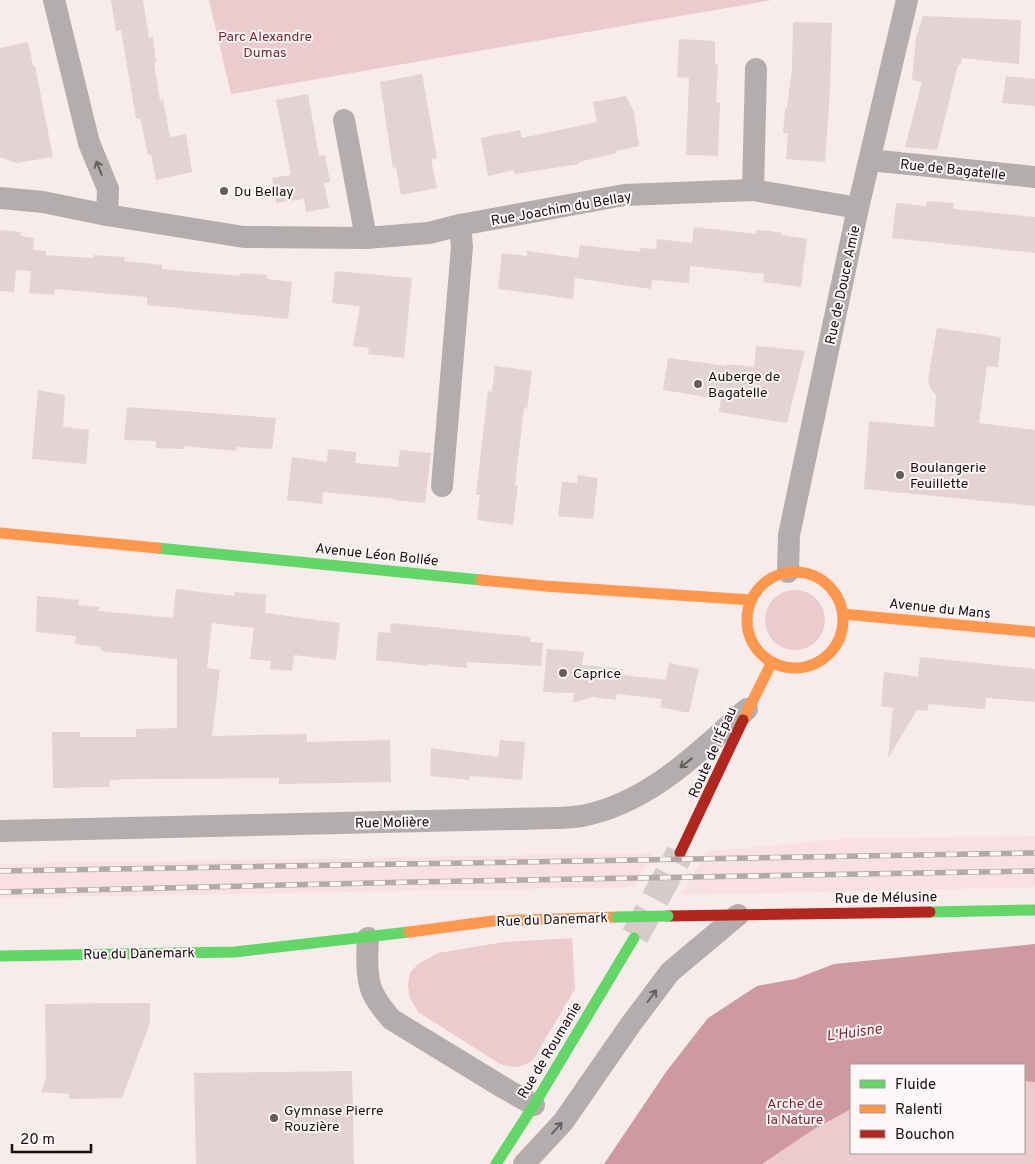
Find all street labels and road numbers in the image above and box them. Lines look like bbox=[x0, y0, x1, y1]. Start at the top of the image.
street label: Rue de Bagatelle bbox=[899, 156, 1006, 184]
street label: Rue Joachim du Bellay bbox=[490, 189, 633, 230]
street label: Rue de Douce Amie bbox=[823, 224, 864, 346]
street label: Avenue Léon Bollée bbox=[314, 541, 439, 570]
street label: Avenue du Mans bbox=[888, 596, 991, 623]
street label: Route de l'Épau bbox=[685, 704, 741, 801]
street label: Rue Molière bbox=[355, 814, 429, 833]
street label: Rue de Mélusine bbox=[835, 889, 937, 908]
street label: Rue du Danemark bbox=[496, 910, 608, 931]
street label: Rue du Danemark bbox=[83, 945, 195, 964]
street label: Rue de Roumanie bbox=[515, 999, 586, 1102]

